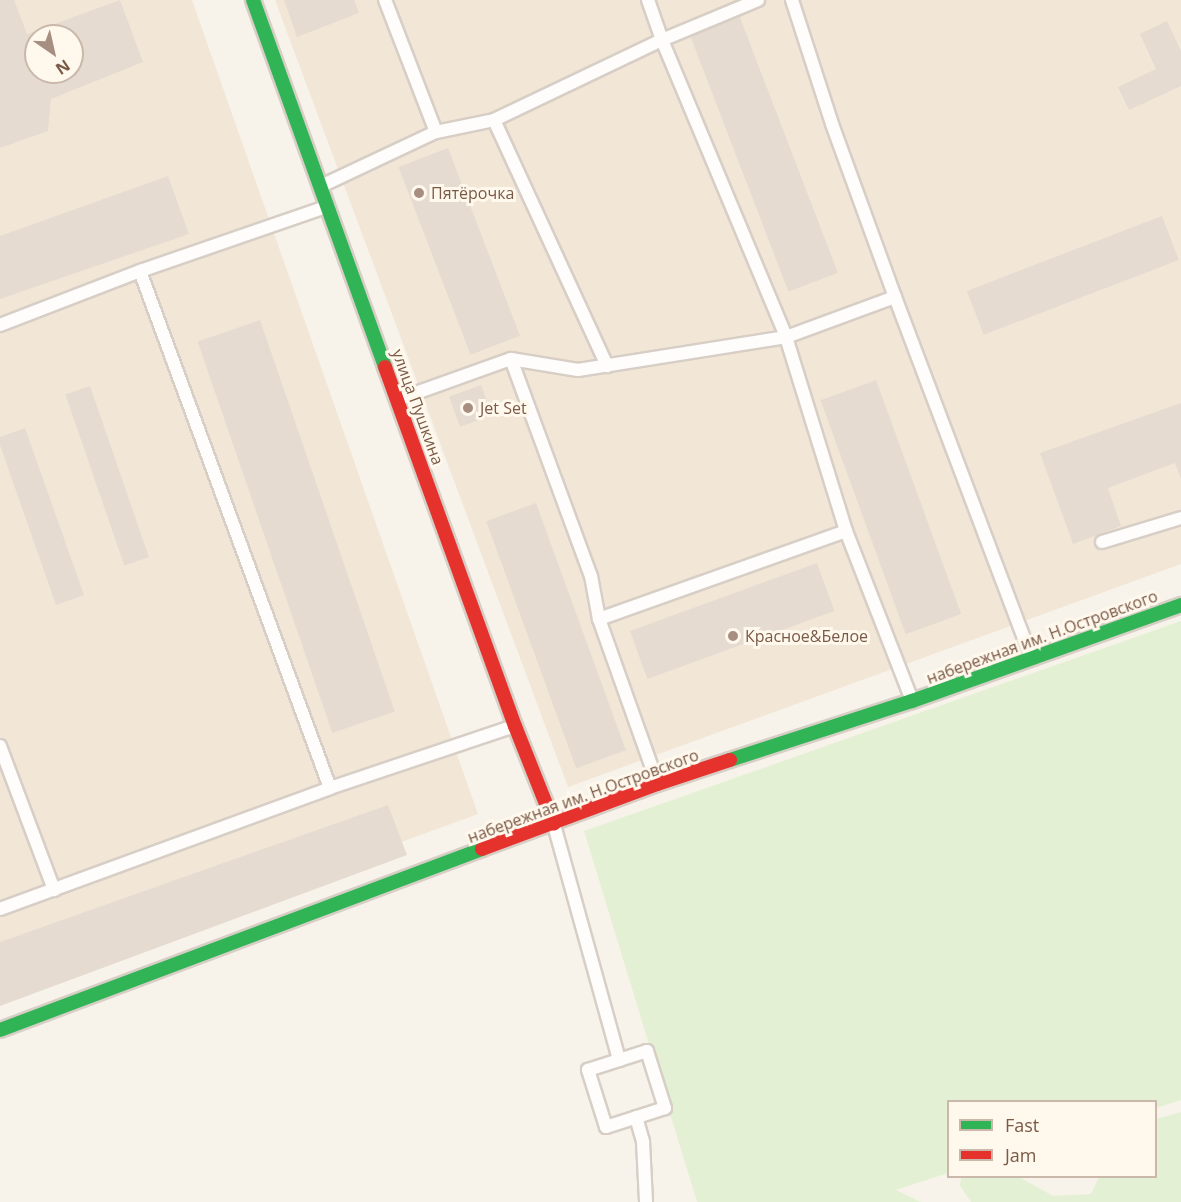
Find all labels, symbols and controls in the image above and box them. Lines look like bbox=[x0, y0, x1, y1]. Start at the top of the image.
north arrow bbox=[24, 24, 84, 84]
text: N bbox=[51, 55, 74, 80]
place label: Пятёрочка bbox=[431, 183, 514, 203]
marker: Пятёрочка bbox=[412, 186, 426, 200]
street label: улица Пушкина bbox=[388, 347, 448, 467]
place label: Jet Set bbox=[480, 398, 527, 418]
marker: Jet Set bbox=[461, 401, 475, 415]
street label: набережная им. Н.Островского bbox=[924, 586, 1160, 688]
place label: Красное&Белое bbox=[745, 626, 868, 646]
marker: Красное&Белое bbox=[726, 629, 740, 643]
street label: набережная им. Н.Островского bbox=[465, 745, 701, 847]
legend bbox=[947, 1100, 1157, 1178]
text: Fast bbox=[1005, 1113, 1039, 1137]
text: Jam bbox=[1005, 1143, 1037, 1167]

